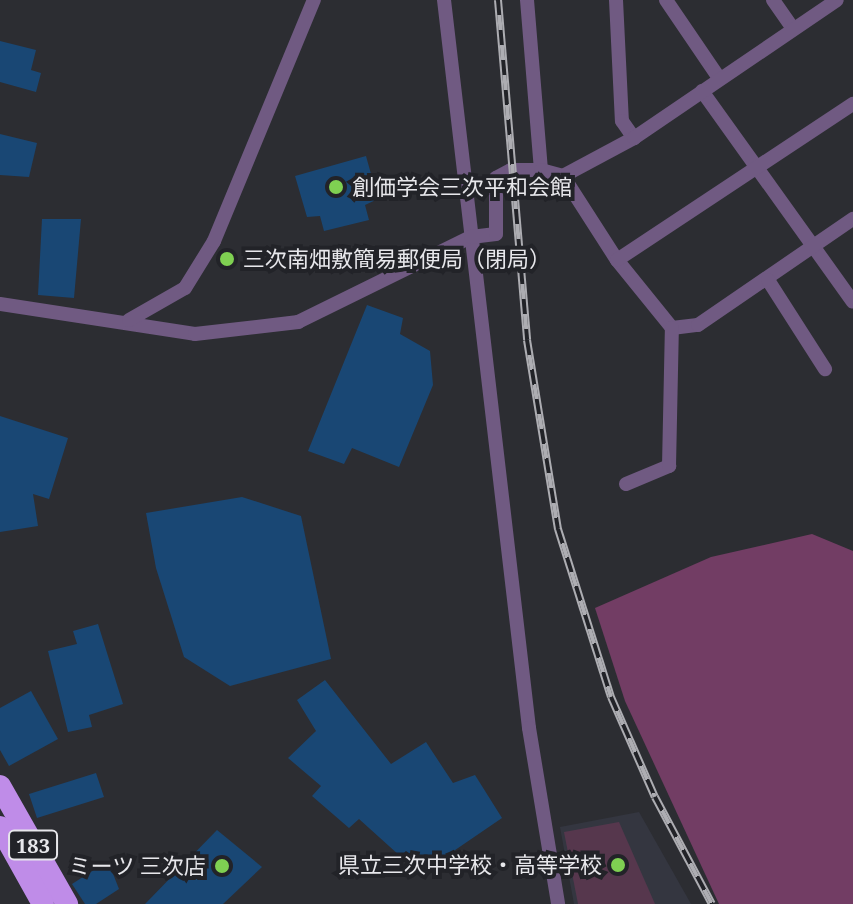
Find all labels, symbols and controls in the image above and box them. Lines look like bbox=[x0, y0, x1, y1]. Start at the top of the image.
place label: 創価学会三次平和会館 bbox=[352, 174, 572, 200]
marker: 創価学会三次平和会館 bbox=[327, 178, 345, 196]
place label: 三次南畑敷簡易郵便局（閉局） bbox=[243, 246, 551, 272]
marker: 三次南畑敷簡易郵便局（閉局） bbox=[218, 250, 236, 268]
road number: 183 bbox=[7, 829, 59, 861]
place label: 県立三次中学校・高等学校 bbox=[338, 852, 602, 878]
place label: ミーツ 三次店 bbox=[68, 853, 206, 879]
marker: 県立三次中学校・高等学校 bbox=[609, 856, 627, 874]
marker: ミーツ 三次店 bbox=[213, 857, 231, 875]

